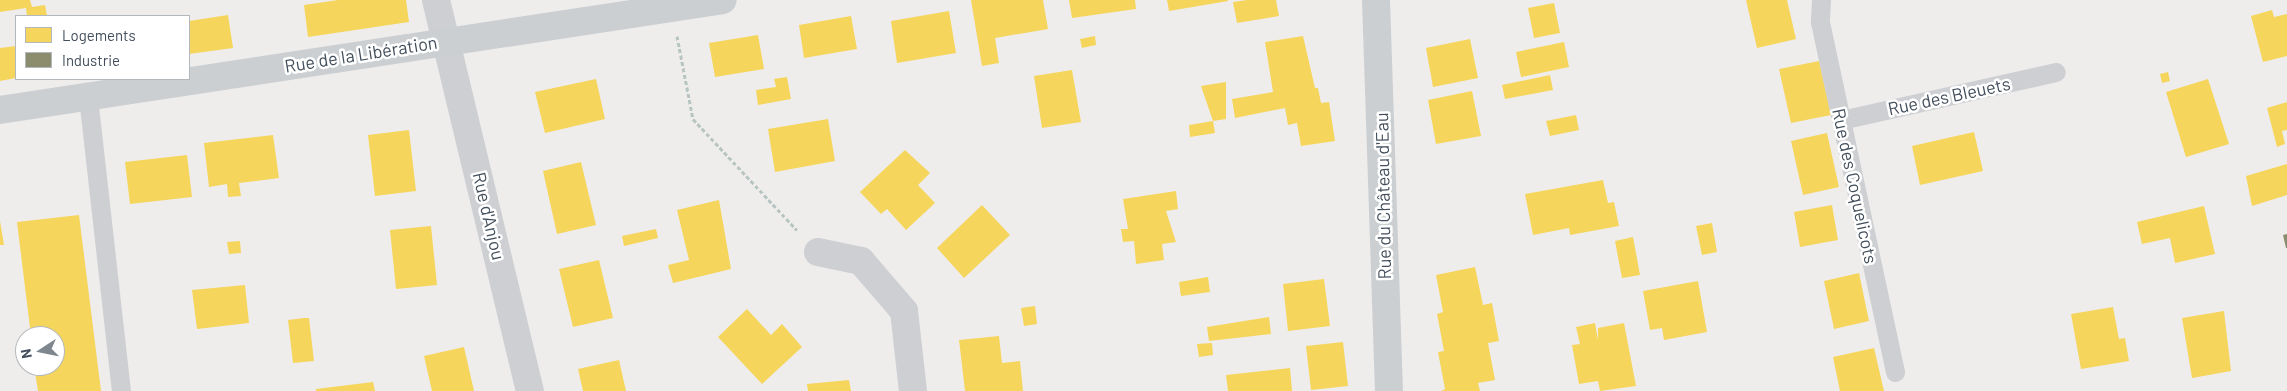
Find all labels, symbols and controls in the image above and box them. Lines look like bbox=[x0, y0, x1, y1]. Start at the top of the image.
legend bbox=[15, 15, 190, 80]
text: Logements bbox=[62, 26, 136, 44]
street label: Rue de la Libération bbox=[283, 31, 439, 77]
text: Industrie bbox=[62, 51, 120, 69]
street label: Rue des Bleuets bbox=[1886, 72, 2012, 120]
street label: Rue des Coquelicots bbox=[1828, 106, 1882, 266]
street label: Rue du Château d'Eau bbox=[1371, 112, 1395, 280]
street label: Rue d'Anjou bbox=[468, 170, 510, 262]
north arrow bbox=[15, 326, 65, 376]
text: N bbox=[17, 348, 35, 360]

